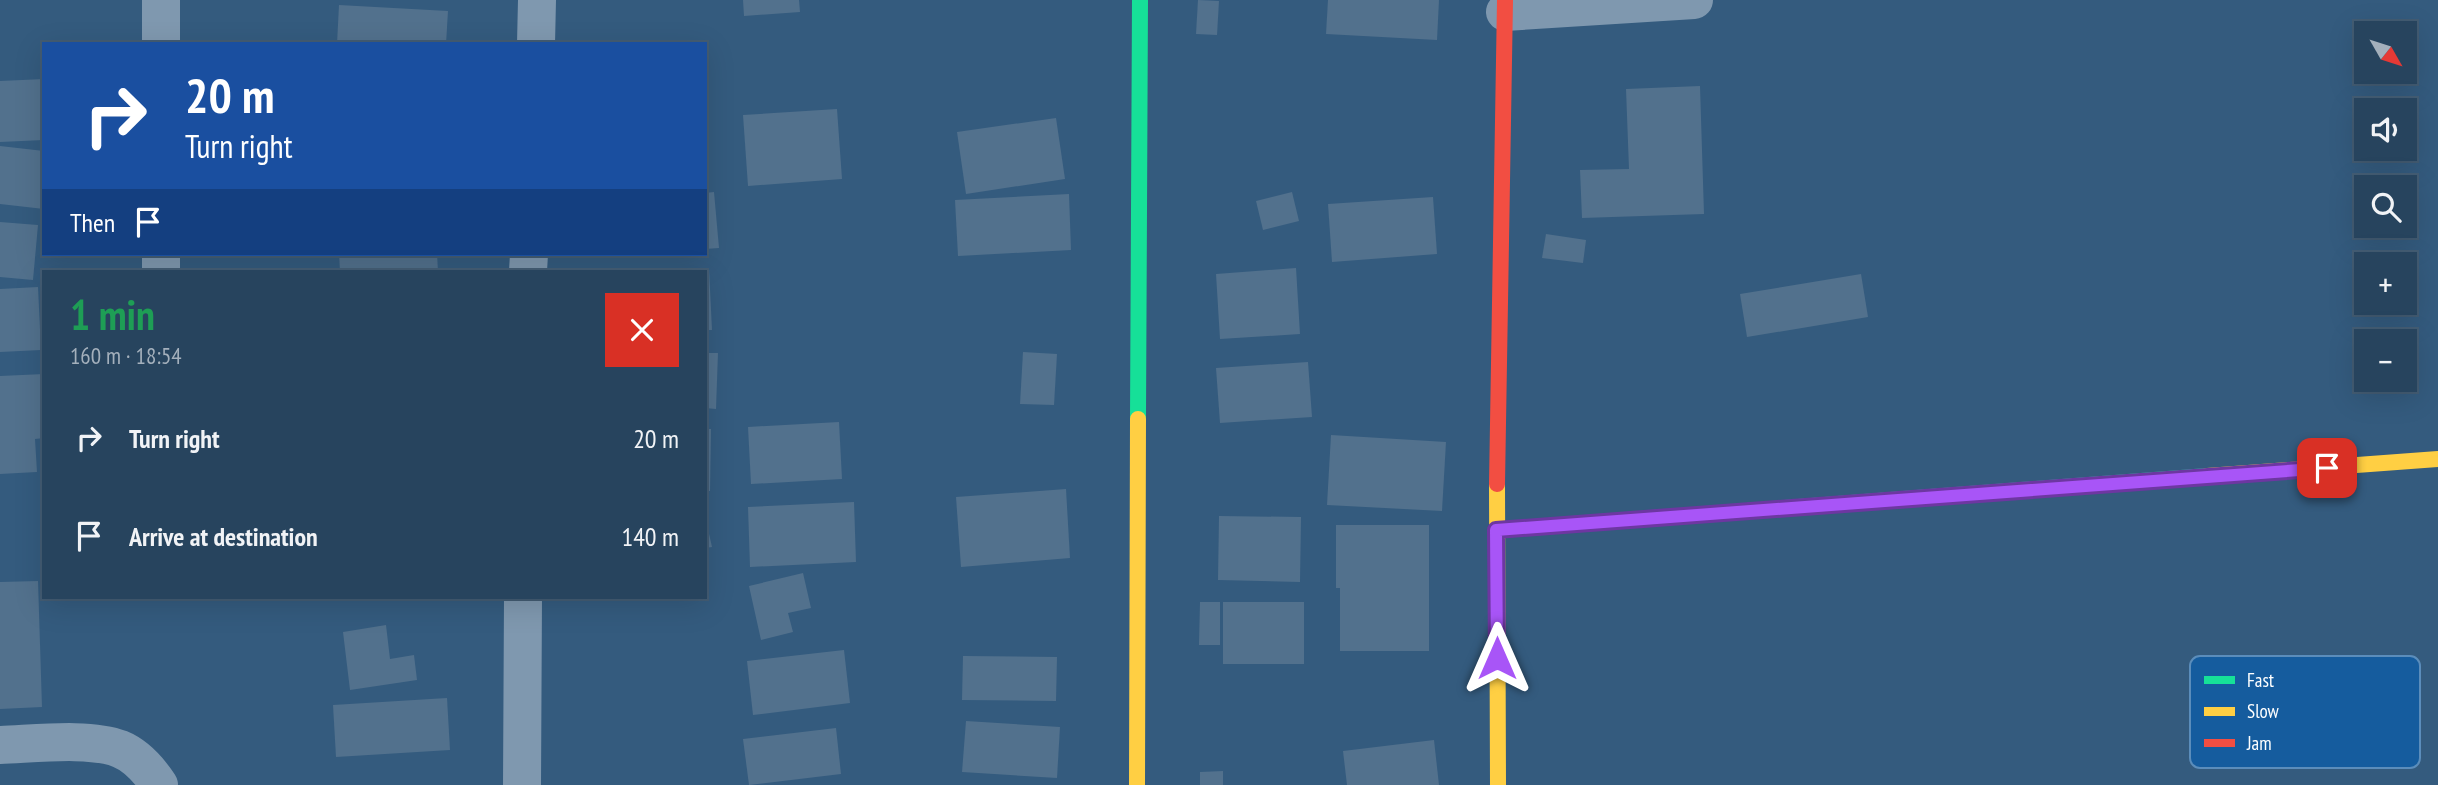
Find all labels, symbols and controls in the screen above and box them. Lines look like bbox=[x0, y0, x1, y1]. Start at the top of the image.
north arrow bbox=[2354, 21, 2417, 84]
map controls bbox=[2354, 21, 2417, 392]
text: 20 m bbox=[185, 63, 274, 127]
icon: right bbox=[70, 70, 161, 161]
button: sound bbox=[2354, 98, 2417, 161]
text: Turn right bbox=[185, 125, 293, 167]
button: search bbox=[2354, 175, 2417, 238]
icon: arrive bbox=[129, 203, 167, 241]
text: Then bbox=[70, 206, 115, 239]
button: + bbox=[2354, 252, 2417, 315]
text: 1 min bbox=[70, 287, 155, 342]
button: close bbox=[605, 293, 679, 367]
button: − bbox=[2354, 329, 2417, 392]
text: 160 m · 18:54 bbox=[70, 341, 182, 370]
icon: right bbox=[70, 419, 108, 457]
text: Turn right bbox=[129, 422, 220, 455]
text: 20 m bbox=[633, 422, 679, 455]
pin bbox=[2297, 438, 2357, 498]
icon: arrive bbox=[2308, 449, 2346, 487]
icon: arrive bbox=[70, 517, 108, 555]
text: Arrive at destination bbox=[129, 520, 318, 553]
text: 140 m bbox=[621, 520, 679, 553]
position arrow bbox=[1460, 621, 1534, 695]
legend bbox=[2190, 656, 2420, 768]
text: Fast bbox=[2247, 668, 2275, 692]
text: Slow bbox=[2247, 699, 2280, 723]
text: Jam bbox=[2246, 731, 2272, 755]

